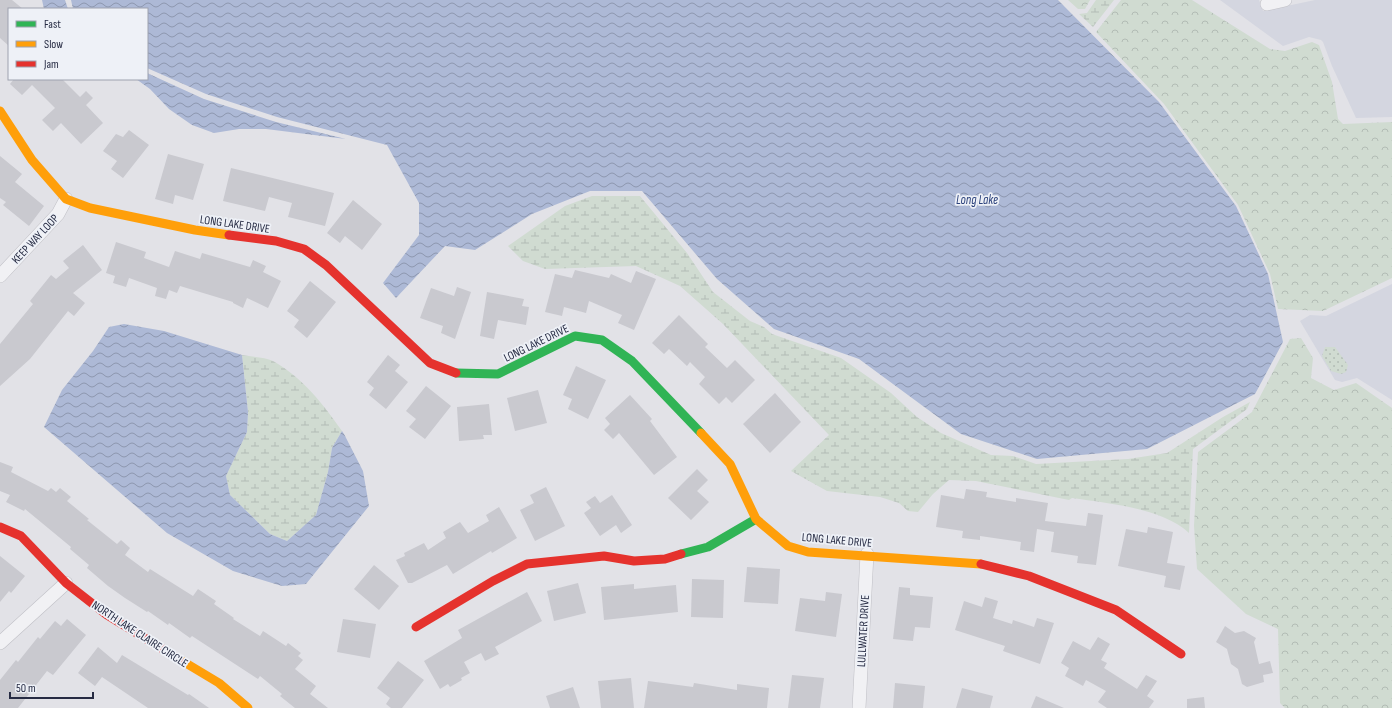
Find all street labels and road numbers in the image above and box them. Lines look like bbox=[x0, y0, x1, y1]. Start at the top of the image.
street label: KEEP WAY LOOP bbox=[9, 211, 62, 267]
street label: LONG LAKE DRIVE bbox=[199, 212, 271, 237]
street label: LONG LAKE DRIVE bbox=[501, 321, 571, 366]
street label: LONG LAKE DRIVE bbox=[801, 530, 873, 551]
street label: LULLWATER DRIVE bbox=[854, 594, 873, 668]
street label: NORTH LAKE CLAIRE CIRCLE bbox=[89, 598, 191, 671]

